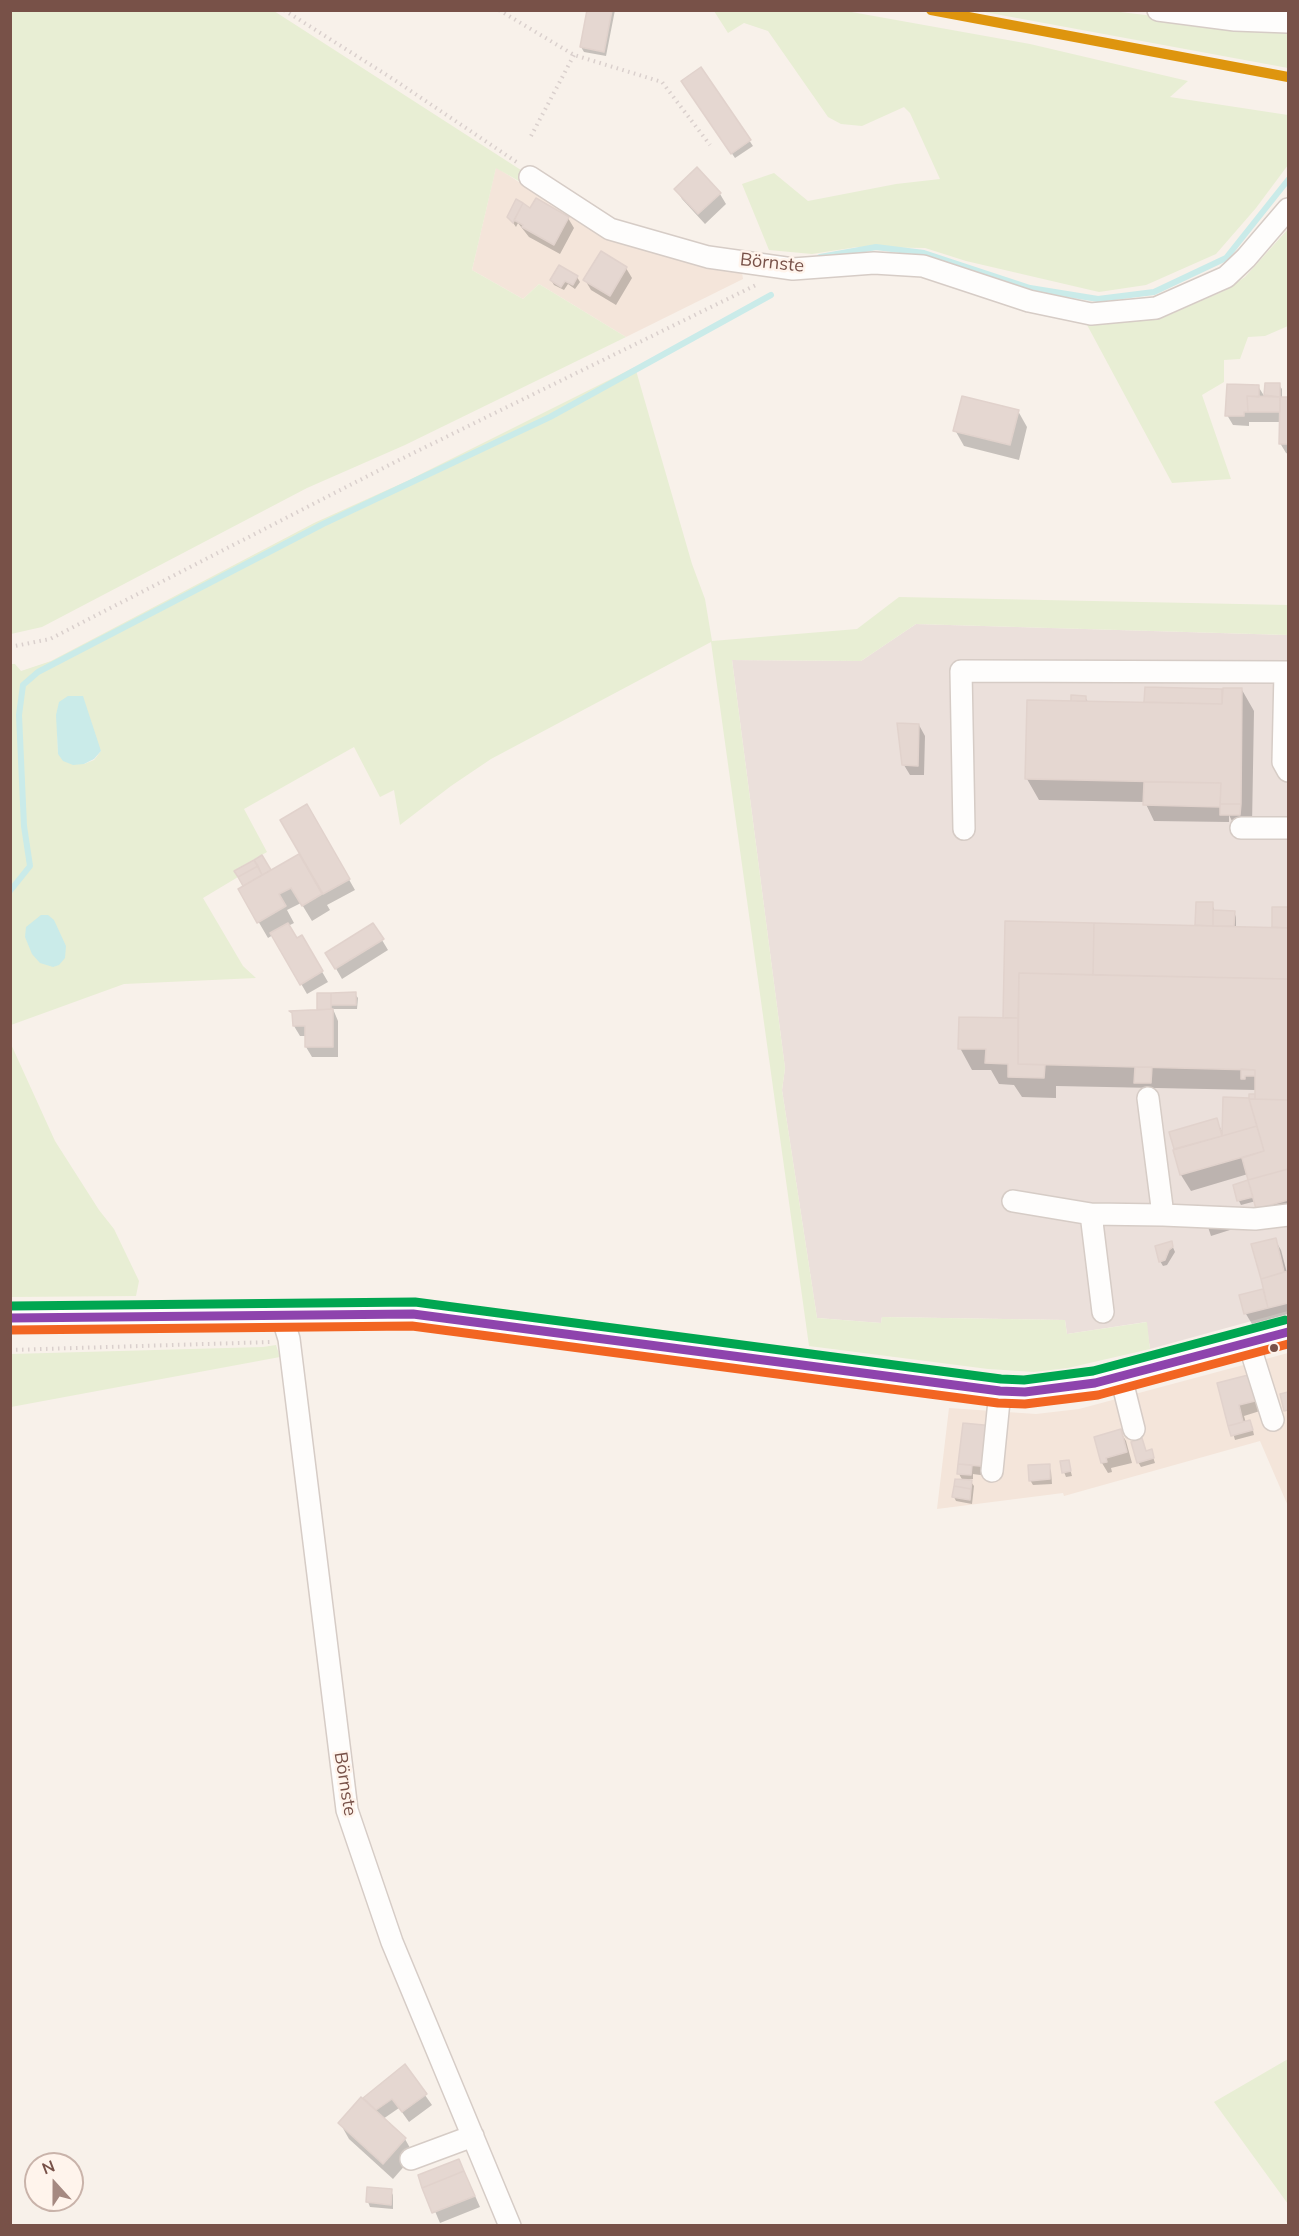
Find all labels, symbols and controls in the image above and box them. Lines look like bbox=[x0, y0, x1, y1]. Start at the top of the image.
street label: Börnste bbox=[739, 249, 805, 277]
unlabelled marker bbox=[1268, 1342, 1280, 1354]
street label: Börnste bbox=[329, 1750, 361, 1818]
north arrow bbox=[24, 2152, 84, 2212]
text: N bbox=[39, 2156, 57, 2179]

